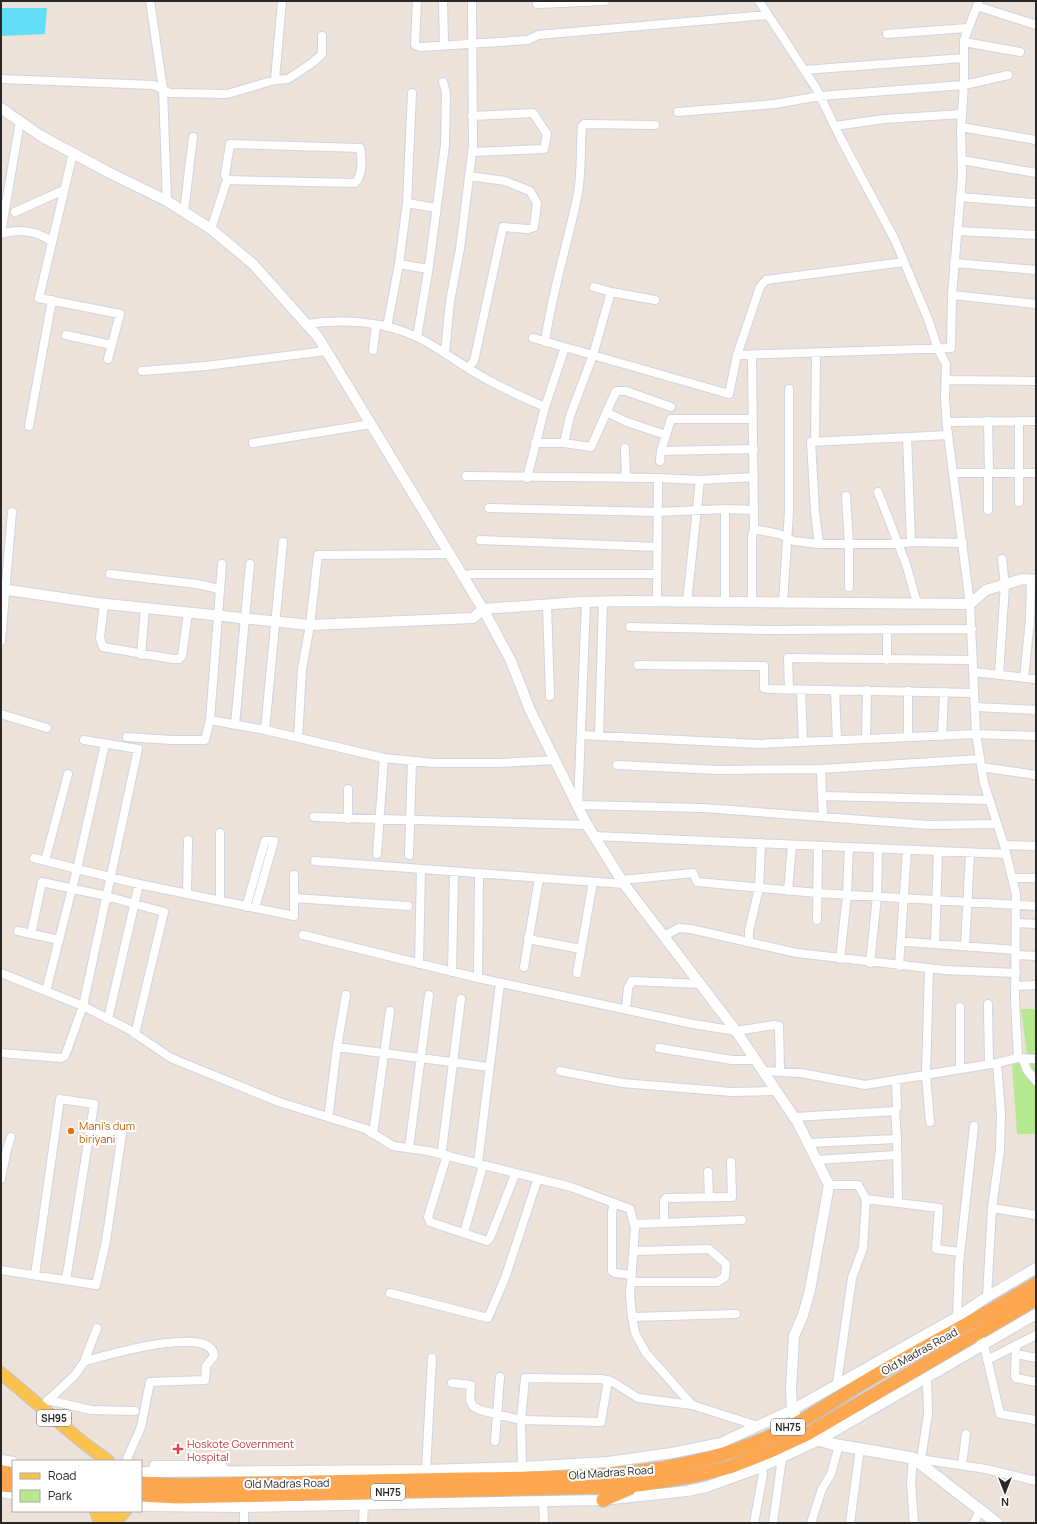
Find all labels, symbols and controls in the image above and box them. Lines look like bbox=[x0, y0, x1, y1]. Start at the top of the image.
place label: Mani's dum biriyani bbox=[79, 1118, 135, 1146]
marker: Mani's dum biriyani bbox=[66, 1126, 76, 1136]
street label: Old Madras Road bbox=[878, 1324, 960, 1378]
road number: SH95 bbox=[37, 1410, 71, 1426]
road number: NH75 bbox=[771, 1419, 805, 1435]
place label: Hoskote Government Hospital bbox=[187, 1436, 294, 1464]
marker: Hoskote Government Hospital bbox=[172, 1443, 184, 1455]
legend bbox=[12, 1460, 142, 1512]
street label: Old Madras Road bbox=[568, 1462, 654, 1482]
text: Road bbox=[48, 1467, 76, 1484]
north arrow bbox=[985, 1472, 1025, 1512]
street label: Old Madras Road bbox=[244, 1475, 330, 1491]
road number: NH75 bbox=[371, 1484, 405, 1500]
text: Park bbox=[48, 1487, 73, 1504]
text: N bbox=[1001, 1495, 1009, 1510]

